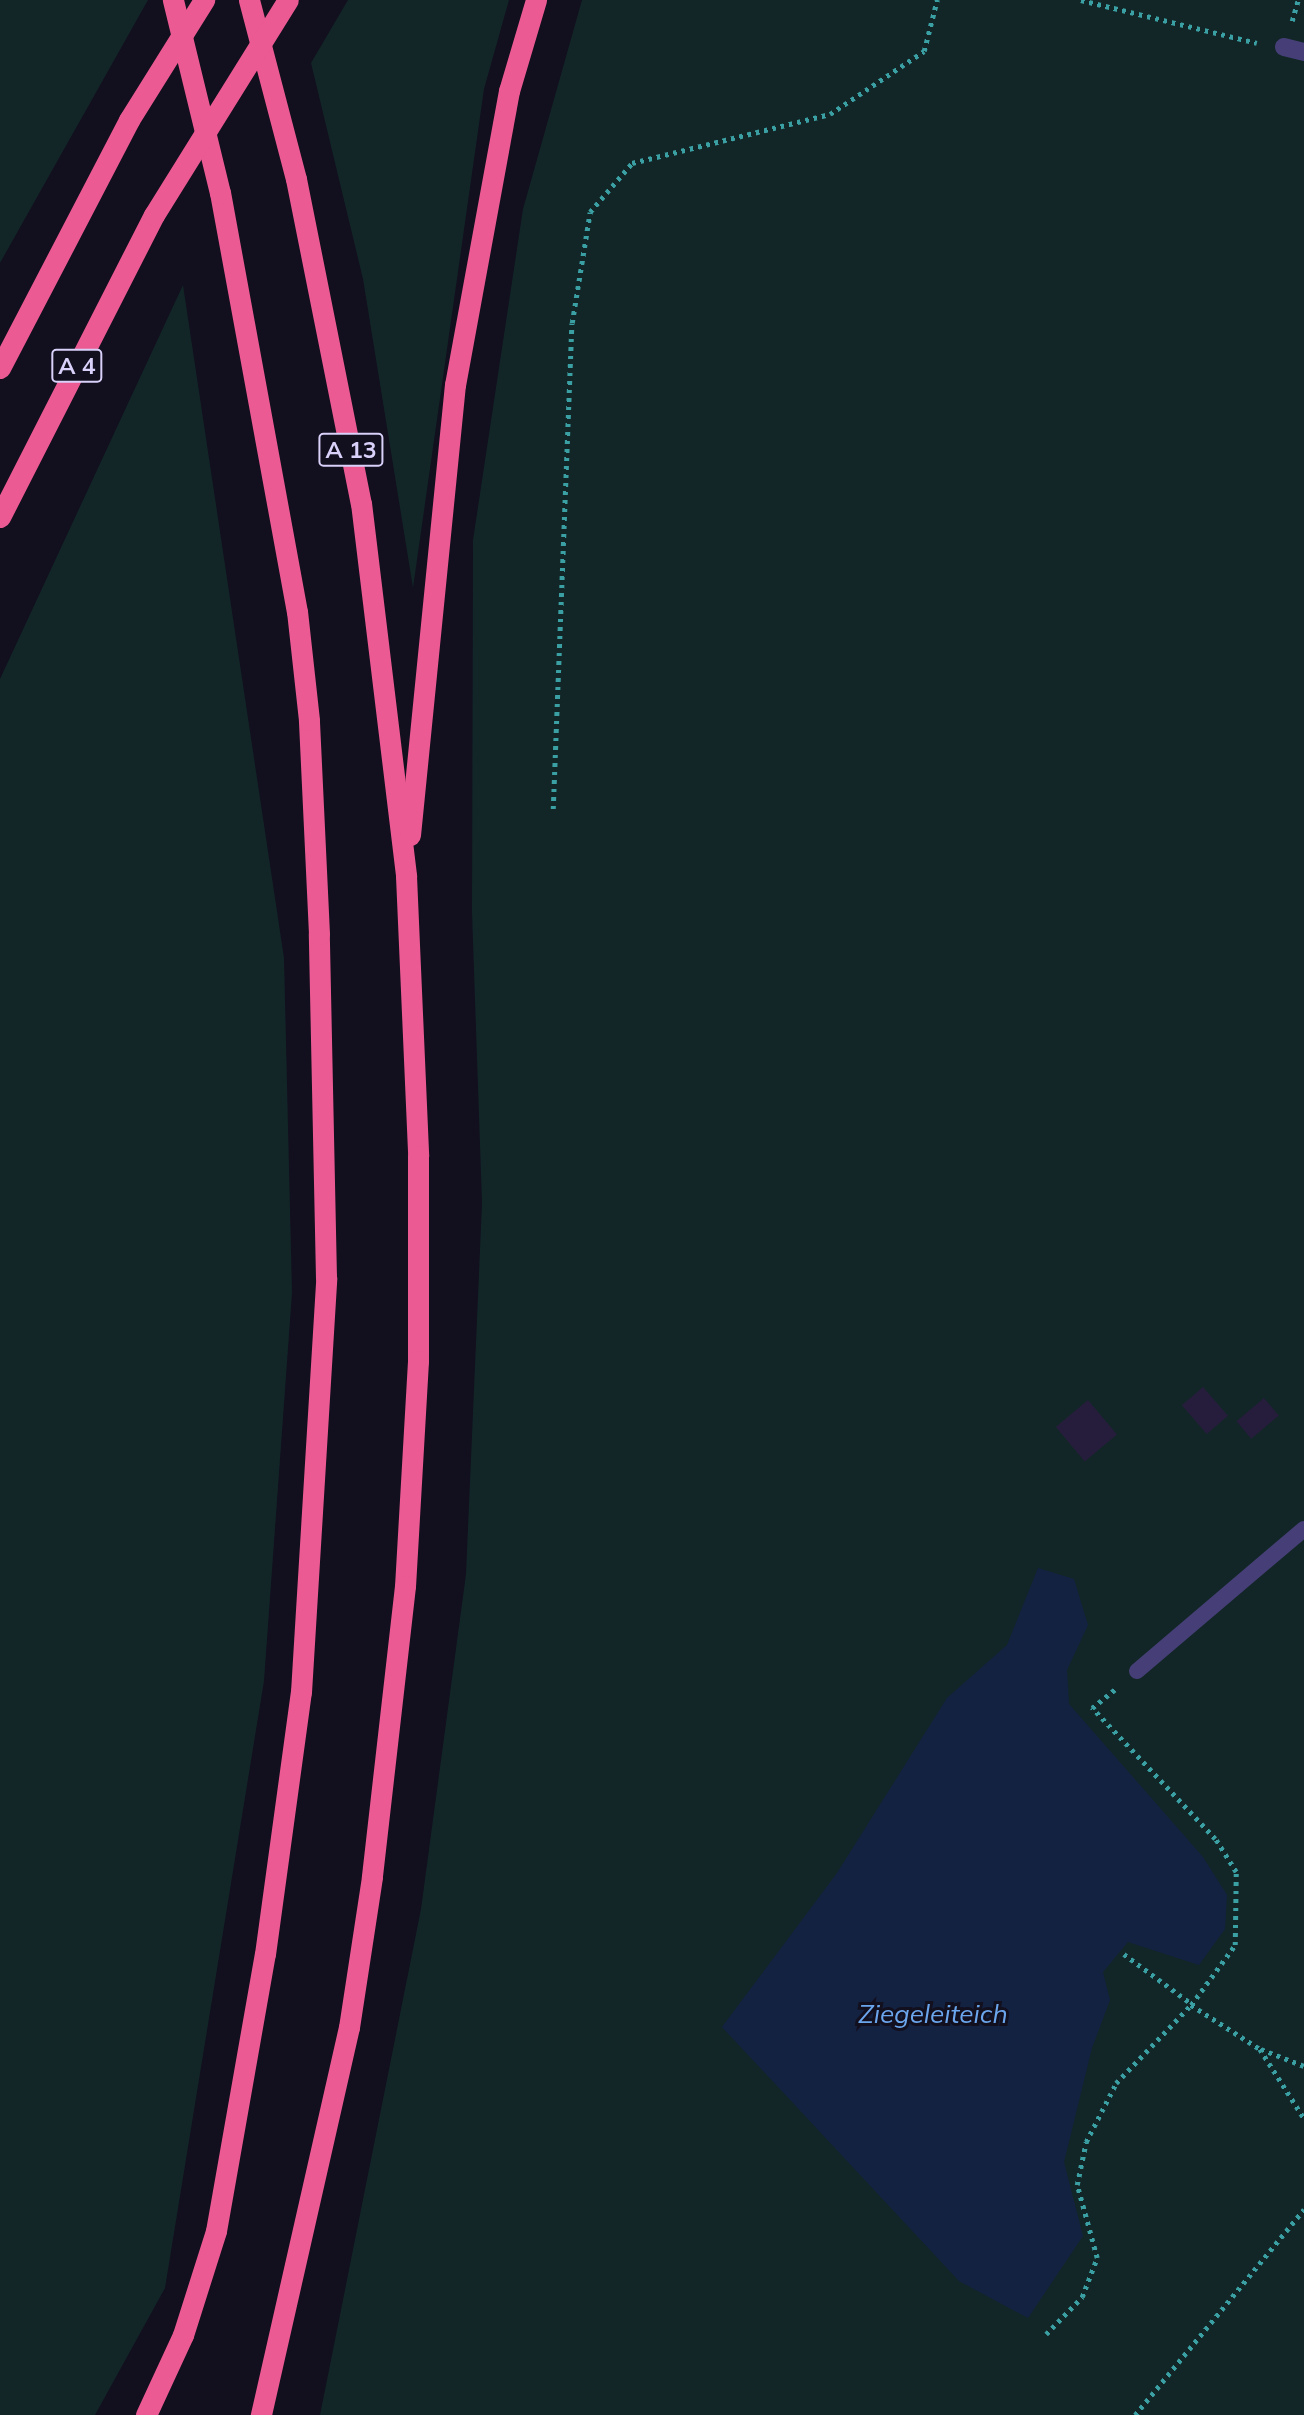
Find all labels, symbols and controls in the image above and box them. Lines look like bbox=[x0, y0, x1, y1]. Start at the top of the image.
road number: A 4 bbox=[51, 346, 103, 386]
road number: A 13 bbox=[318, 431, 384, 470]
water label: Ziegeleiteich bbox=[858, 1998, 1008, 2030]

